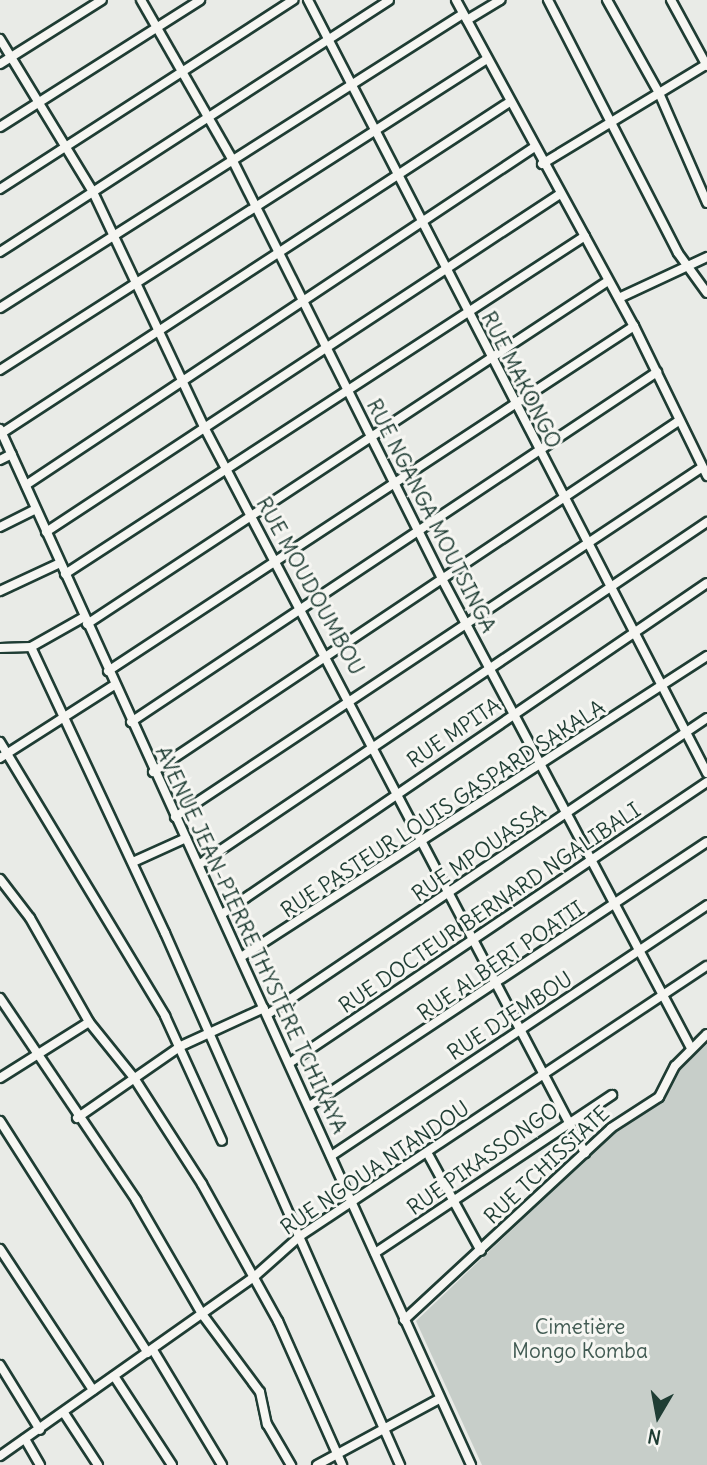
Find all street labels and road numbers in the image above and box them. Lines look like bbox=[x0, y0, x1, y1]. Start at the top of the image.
street label: RUE MAKONGO bbox=[476, 307, 566, 453]
street label: RUE NGANGA MOUTSINGA bbox=[361, 395, 501, 637]
street label: RUE MOUDOUMBOU bbox=[251, 493, 369, 679]
street label: RUE MPITA bbox=[402, 693, 506, 773]
street label: RUE PASTEUR LOUIS GASPARD SAKALA bbox=[276, 695, 610, 923]
street label: AVENUE JEAN-PIERRE THYSTÈRE TCHIKAYA bbox=[150, 742, 352, 1138]
street label: RUE DOCTEUR BERNARD NGALIBALI bbox=[334, 797, 646, 1019]
street label: RUE MPOUASSA bbox=[407, 799, 551, 907]
street label: RUE ALBERT POATII bbox=[413, 896, 589, 1026]
street label: RUE DJEMBOU bbox=[443, 966, 577, 1066]
street label: RUE NGOUA NTANDOU bbox=[276, 1096, 474, 1240]
street label: RUE PIKASSONGO bbox=[403, 1097, 563, 1221]
street label: RUE TCHISSIATE bbox=[479, 1101, 615, 1229]

